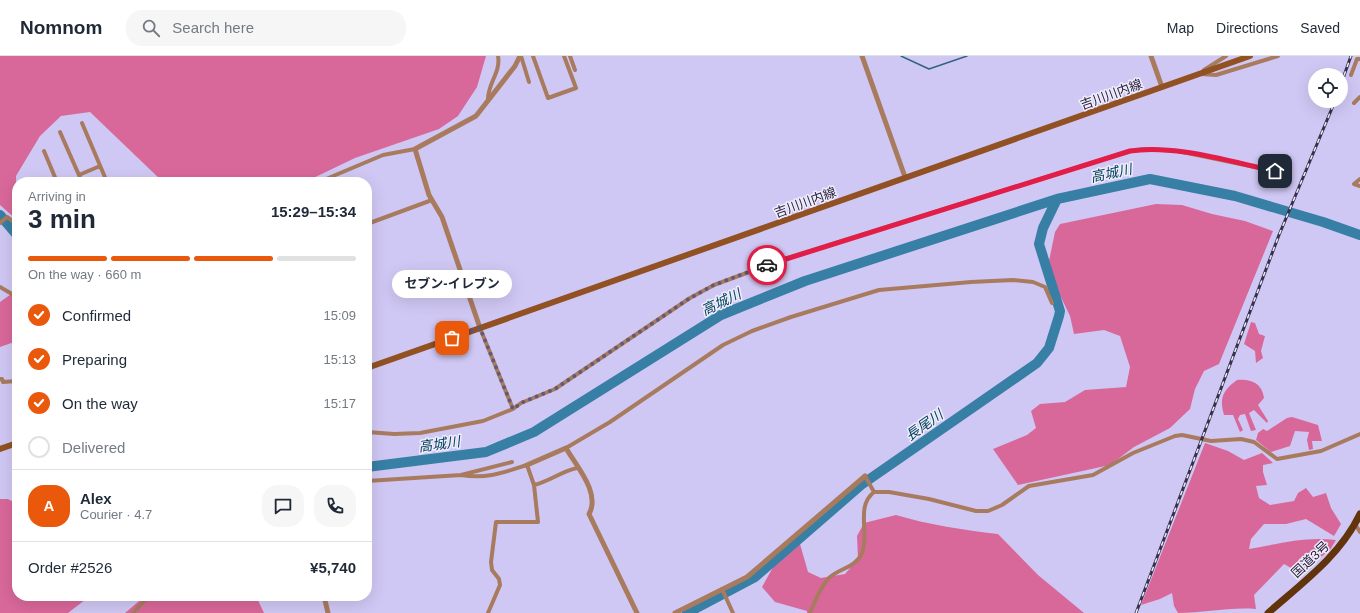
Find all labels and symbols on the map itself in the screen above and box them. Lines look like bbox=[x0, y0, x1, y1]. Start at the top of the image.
street label: 吉川川内線 bbox=[1078, 76, 1144, 113]
pin bbox=[1258, 154, 1292, 188]
water label: 高城川 bbox=[1089, 160, 1135, 185]
street label: 吉川川内線 bbox=[772, 184, 838, 221]
courier bbox=[747, 245, 787, 285]
callout: セブン-イレブン bbox=[392, 270, 512, 298]
water label: 高城川 bbox=[699, 285, 745, 318]
pin bbox=[435, 321, 469, 355]
water label: 長尾川 bbox=[902, 405, 947, 444]
water label: 高城川 bbox=[417, 433, 463, 455]
street label: 国道3号 bbox=[1288, 538, 1332, 581]

